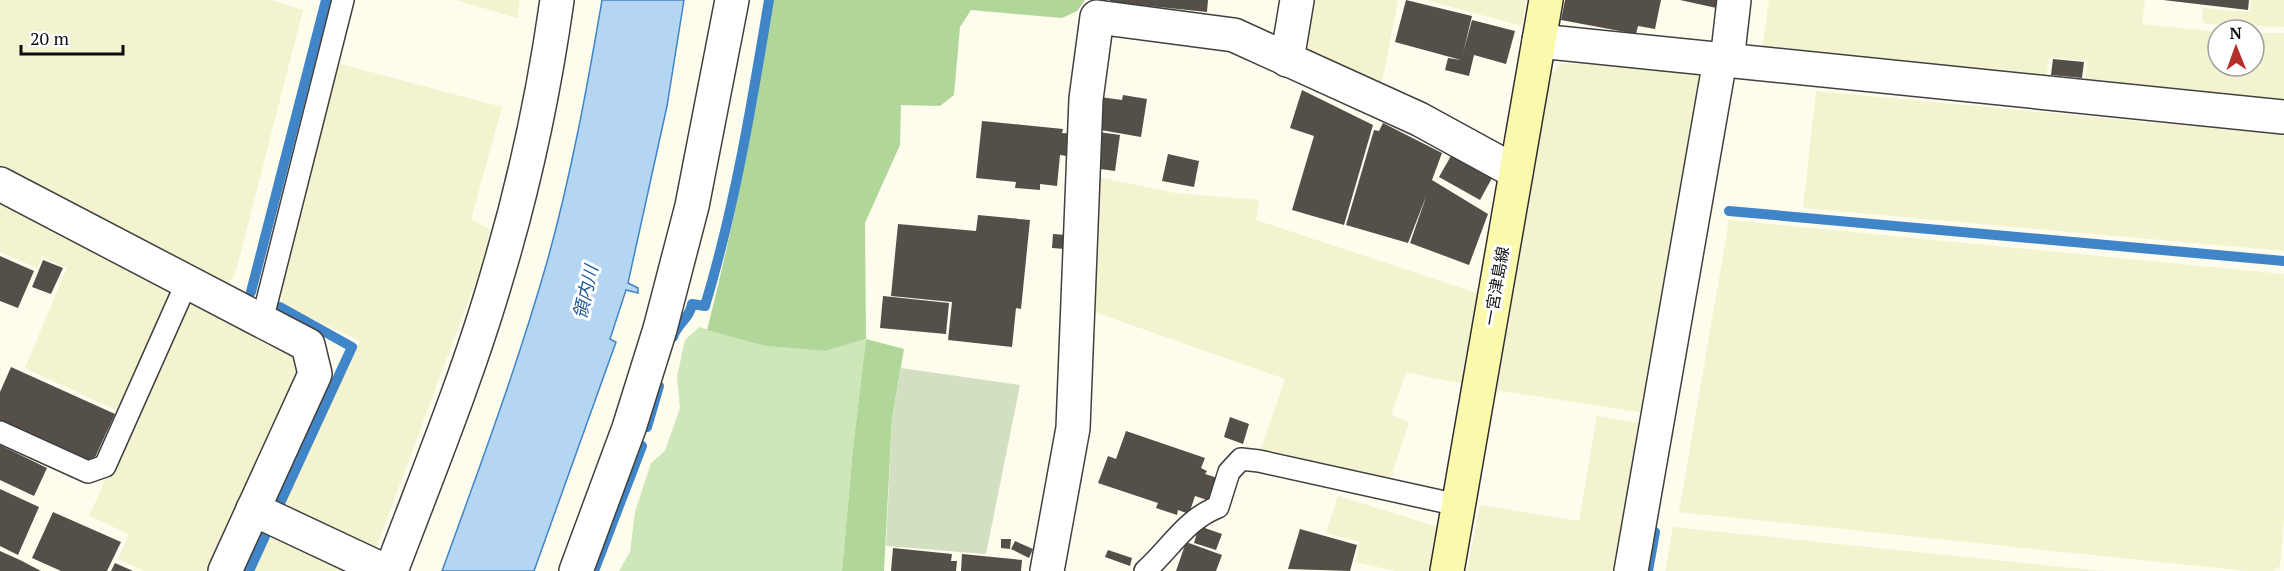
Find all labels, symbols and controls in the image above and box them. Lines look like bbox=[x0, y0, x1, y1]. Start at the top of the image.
scale bar bbox=[21, 18, 123, 56]
north arrow bbox=[2206, 18, 2266, 78]
text: N bbox=[2229, 22, 2242, 44]
text: 20 m bbox=[30, 26, 70, 50]
street label: 一宮津島線 bbox=[1478, 245, 1514, 327]
water label: 領内川 bbox=[567, 261, 603, 321]

